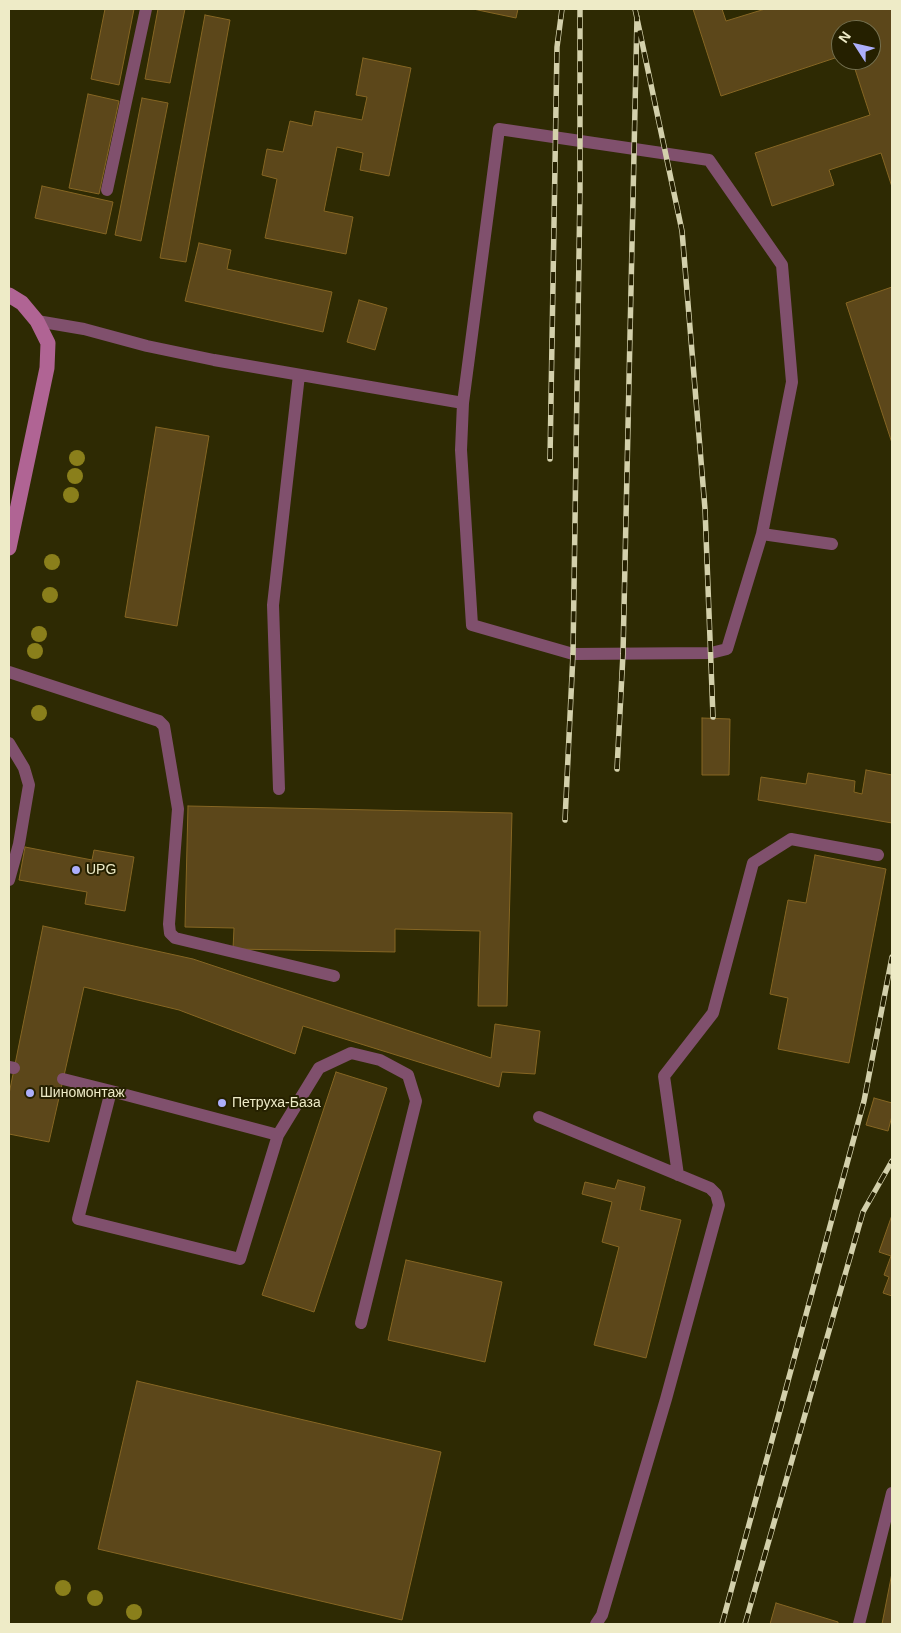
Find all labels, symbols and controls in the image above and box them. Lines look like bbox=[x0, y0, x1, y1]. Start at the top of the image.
north arrow bbox=[831, 20, 881, 70]
text: N bbox=[835, 28, 854, 46]
place label: UPG bbox=[86, 862, 116, 878]
marker: UPG bbox=[70, 864, 82, 876]
place label: Шиномонтаж bbox=[40, 1085, 125, 1101]
marker: Шиномонтаж bbox=[24, 1087, 36, 1099]
place label: Петруха-База bbox=[232, 1095, 321, 1111]
marker: Петруха-База bbox=[216, 1097, 228, 1109]

